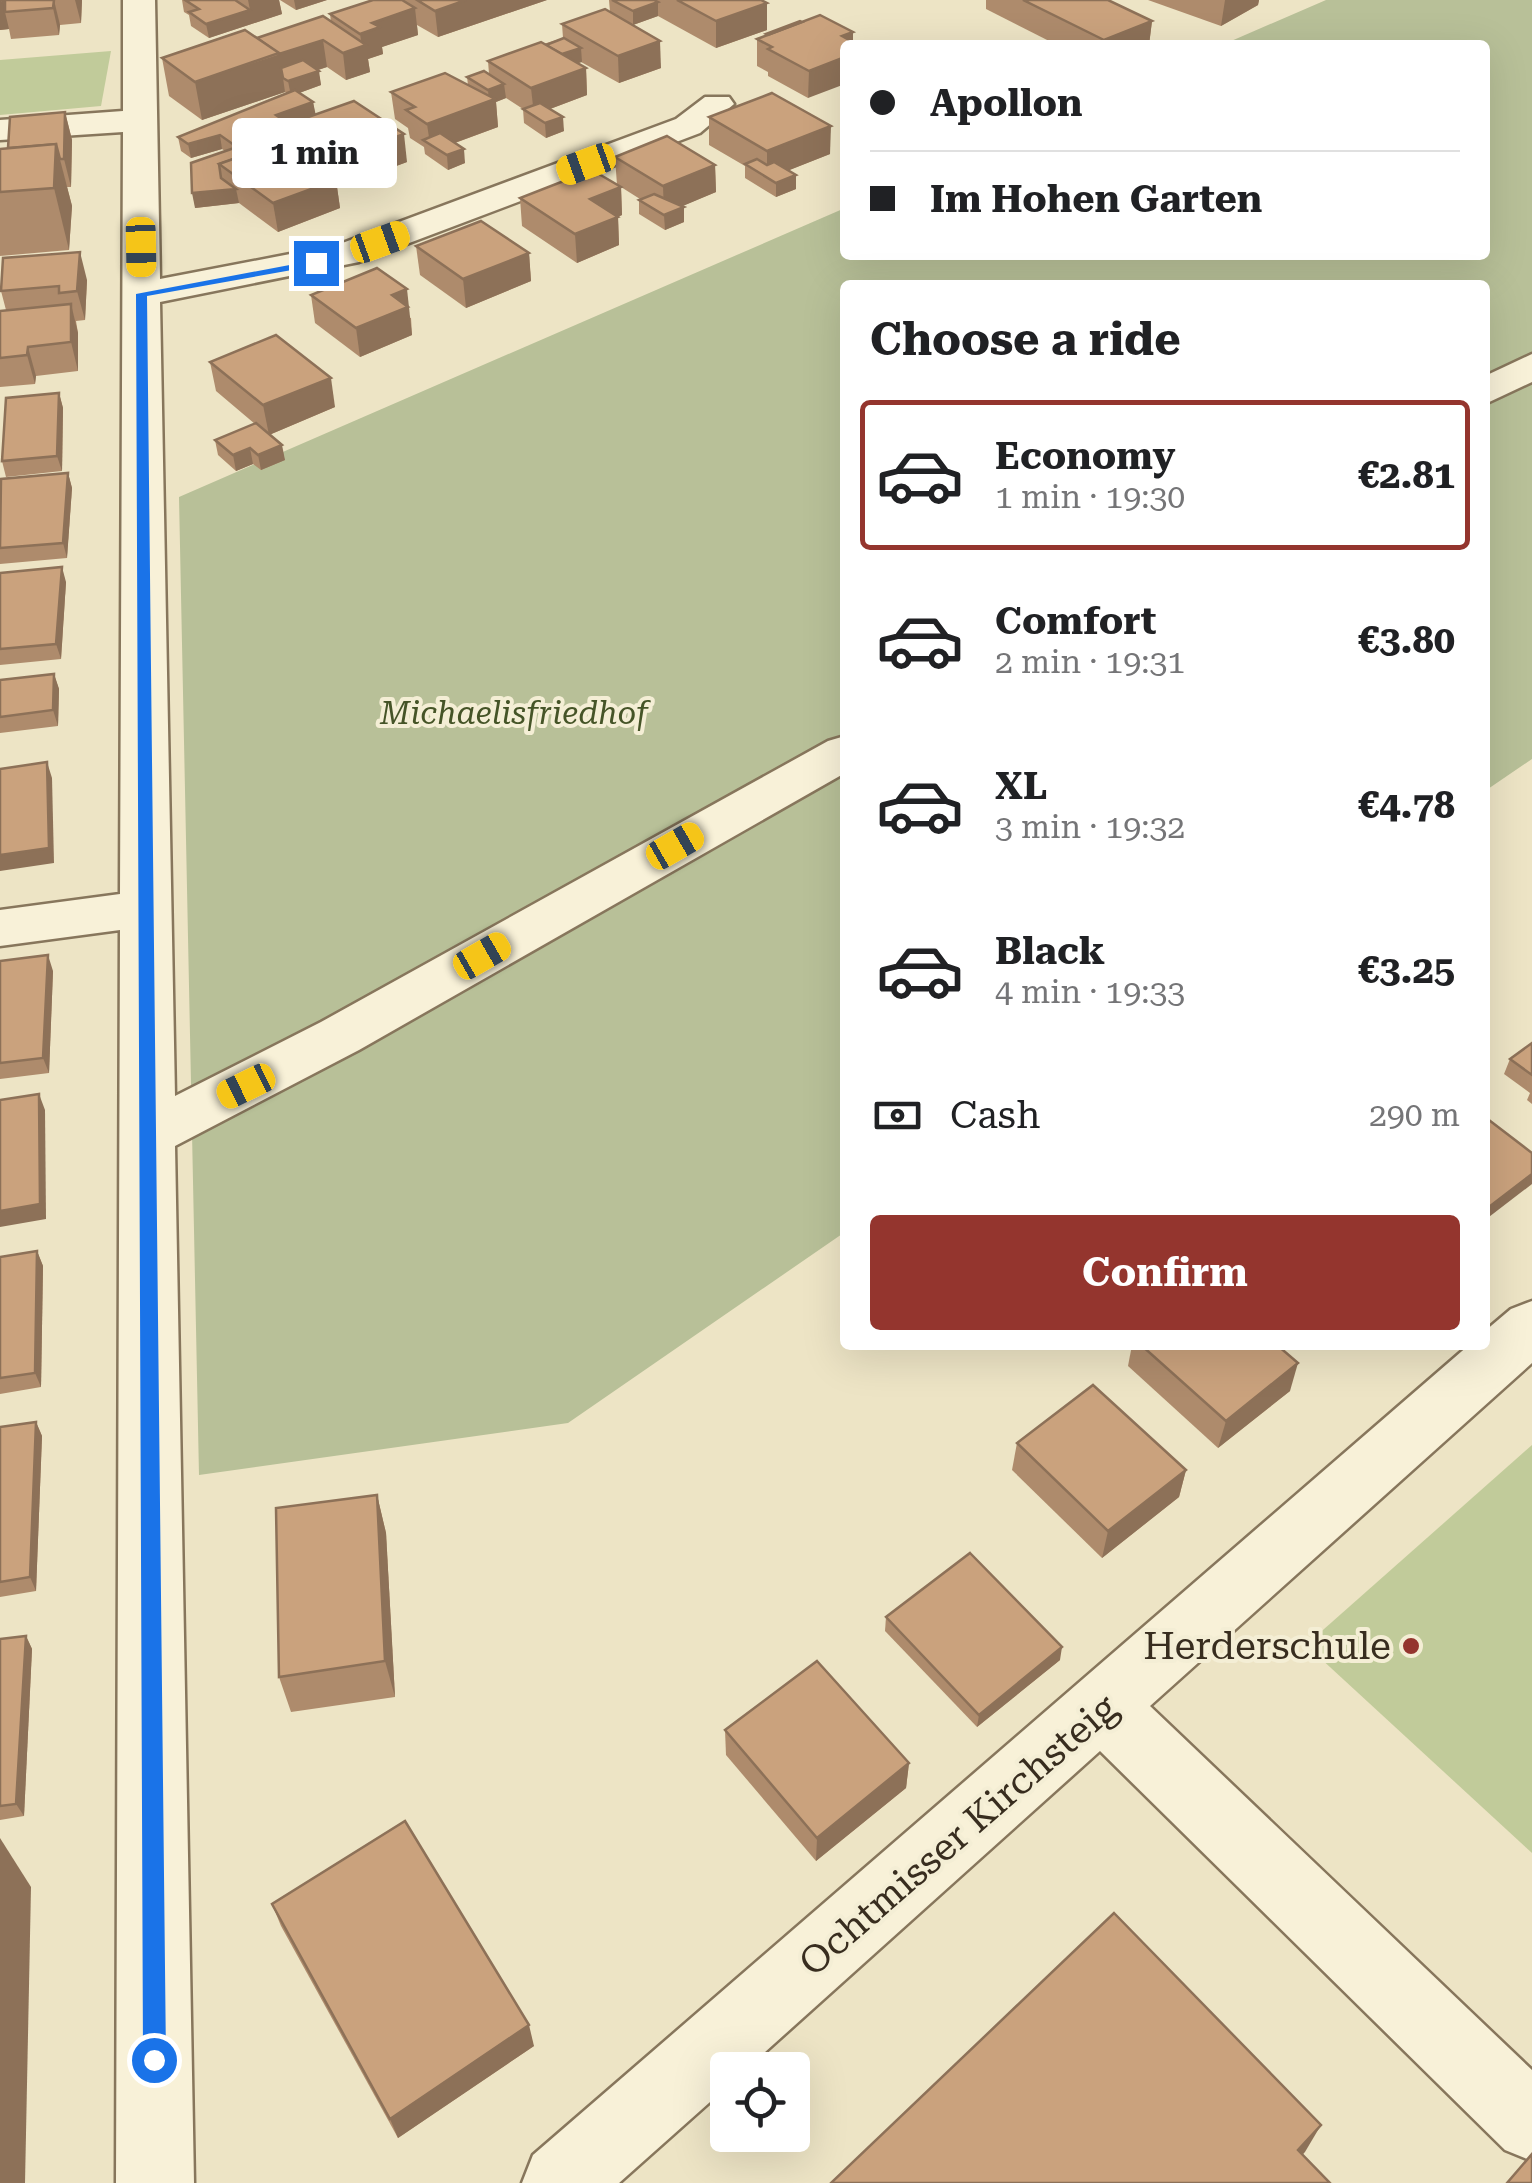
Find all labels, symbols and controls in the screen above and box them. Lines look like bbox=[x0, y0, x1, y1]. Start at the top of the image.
text: Apollon bbox=[930, 81, 1082, 125]
callout: 1 min bbox=[234, 118, 398, 188]
text: 1 min bbox=[270, 134, 359, 172]
car bbox=[553, 140, 619, 188]
text: Im Hohen Garten bbox=[930, 177, 1262, 221]
car bbox=[125, 217, 157, 277]
car bbox=[347, 218, 413, 266]
route end bbox=[294, 241, 339, 286]
text: Choose a ride bbox=[870, 313, 1181, 366]
icon: car bbox=[875, 430, 965, 520]
text: Economy bbox=[995, 434, 1175, 478]
text: €2.81 bbox=[1358, 453, 1455, 497]
text: 1 min · 19:30 bbox=[995, 478, 1185, 516]
icon: car bbox=[875, 595, 965, 685]
text: Comfort bbox=[995, 599, 1156, 643]
text: €3.80 bbox=[1358, 618, 1455, 662]
text: 2 min · 19:31 bbox=[995, 643, 1185, 681]
park label: Michaelisfriedhof bbox=[379, 694, 651, 732]
icon: car bbox=[875, 760, 965, 850]
text: XL bbox=[995, 764, 1047, 808]
text: €4.78 bbox=[1358, 783, 1455, 827]
text: 3 min · 19:32 bbox=[995, 808, 1185, 846]
car bbox=[642, 818, 708, 874]
icon: car bbox=[875, 925, 965, 1015]
car bbox=[449, 928, 515, 984]
text: Black bbox=[995, 929, 1105, 973]
text: €3.25 bbox=[1358, 948, 1455, 992]
text: 4 min · 19:33 bbox=[995, 973, 1185, 1011]
car bbox=[212, 1059, 280, 1113]
icon: cash bbox=[870, 1088, 925, 1143]
text: Cash bbox=[950, 1093, 1040, 1137]
text: 290 m bbox=[1369, 1096, 1460, 1134]
button: Confirm bbox=[870, 1215, 1460, 1330]
place label: Herderschule bbox=[1143, 1624, 1391, 1668]
marker: Herderschule bbox=[1400, 1635, 1422, 1657]
street label: Ochtmisser Kirchsteig bbox=[790, 1685, 1127, 1986]
route start bbox=[132, 2038, 177, 2083]
map controls bbox=[710, 2052, 810, 2152]
button: locate bbox=[710, 2052, 810, 2152]

